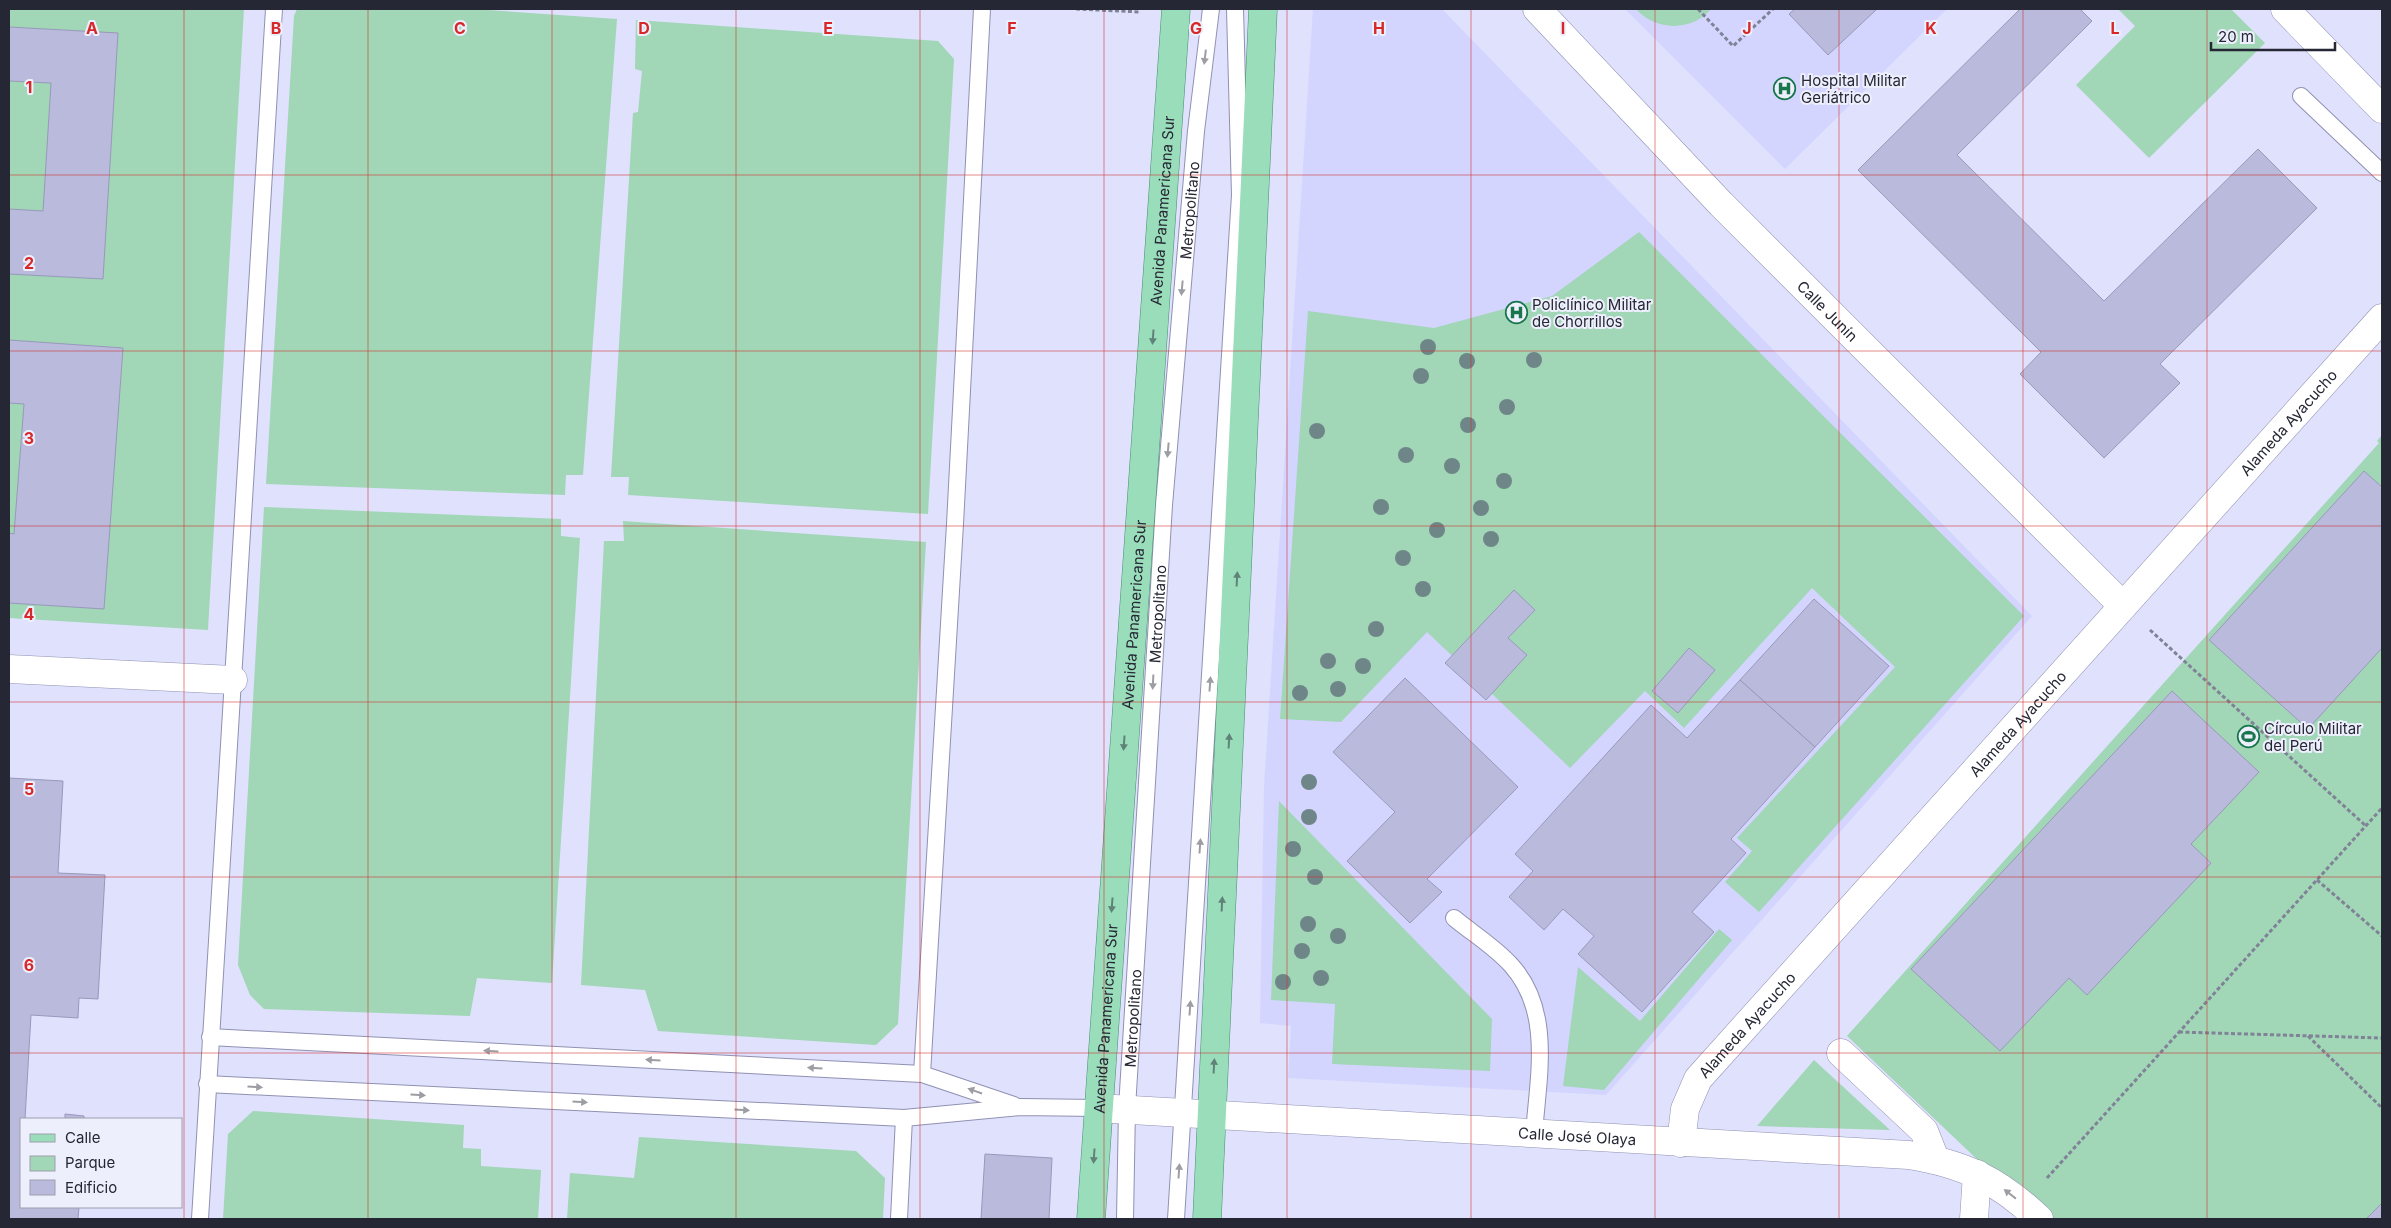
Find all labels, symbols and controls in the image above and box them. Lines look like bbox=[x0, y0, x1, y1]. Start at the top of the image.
text: A bbox=[86, 18, 98, 38]
text: B bbox=[271, 18, 281, 38]
text: C bbox=[454, 18, 466, 38]
text: D bbox=[638, 18, 650, 38]
text: E bbox=[823, 18, 833, 38]
text: F bbox=[1007, 18, 1017, 38]
text: G bbox=[1190, 18, 1202, 38]
text: H bbox=[1373, 18, 1385, 38]
text: I bbox=[1561, 18, 1565, 38]
text: J bbox=[1742, 18, 1752, 38]
text: K bbox=[1925, 18, 1937, 38]
text: L bbox=[2110, 18, 2120, 38]
scale bar bbox=[2211, 20, 2335, 52]
text: 20 m bbox=[2218, 27, 2254, 46]
one-way arrow bbox=[1201, 49, 1209, 65]
place label: Hospital Militar Geriátrico bbox=[1801, 71, 1907, 107]
text: 1 bbox=[26, 77, 32, 97]
hospital icon: Hospital Militar Geriátrico bbox=[1773, 77, 1797, 101]
street label: Avenida Panamericana Sur bbox=[1146, 115, 1178, 306]
street label: Metropolitano bbox=[1176, 160, 1203, 260]
text: 2 bbox=[24, 253, 34, 273]
street label: Calle Junín bbox=[1793, 276, 1862, 345]
one-way arrow bbox=[1178, 281, 1186, 297]
place label: Policlínico Militar de Chorrillos bbox=[1532, 295, 1652, 331]
hospital icon: Policlínico Militar de Chorrillos bbox=[1504, 301, 1528, 325]
one-way arrow bbox=[1148, 329, 1156, 345]
street label: Alameda Ayacucho bbox=[2236, 365, 2341, 479]
text: 3 bbox=[24, 428, 34, 448]
one-way arrow bbox=[1164, 443, 1172, 459]
street label: Avenida Panamericana Sur bbox=[1117, 519, 1150, 710]
street label: Metropolitano bbox=[1145, 564, 1170, 664]
one-way arrow bbox=[1233, 571, 1241, 587]
text: 4 bbox=[24, 604, 35, 624]
street label: Alameda Ayacucho bbox=[1965, 666, 2070, 780]
one-way arrow bbox=[1148, 675, 1156, 691]
one-way arrow bbox=[1206, 676, 1214, 692]
place label: Círculo Militar del Perú bbox=[2264, 719, 2362, 755]
sports icon: Círculo Militar del Perú bbox=[2236, 725, 2260, 749]
one-way arrow bbox=[1226, 733, 1234, 749]
one-way arrow bbox=[1119, 735, 1127, 751]
text: 5 bbox=[24, 779, 34, 799]
one-way arrow bbox=[1196, 838, 1204, 854]
one-way arrow bbox=[1218, 895, 1226, 911]
one-way arrow bbox=[1108, 898, 1116, 914]
street label: Avenida Panamericana Sur bbox=[1089, 923, 1121, 1114]
text: 6 bbox=[24, 955, 34, 975]
street label: Metropolitano bbox=[1120, 968, 1145, 1068]
street label: Alameda Ayacucho bbox=[1694, 968, 1799, 1082]
one-way arrow bbox=[1186, 1000, 1194, 1016]
one-way arrow bbox=[482, 1047, 498, 1055]
one-way arrow bbox=[645, 1055, 661, 1063]
one-way arrow bbox=[1211, 1058, 1219, 1074]
one-way arrow bbox=[807, 1064, 823, 1072]
one-way arrow bbox=[248, 1083, 264, 1091]
one-way arrow bbox=[967, 1087, 982, 1095]
one-way arrow bbox=[410, 1091, 426, 1099]
one-way arrow bbox=[572, 1099, 588, 1107]
one-way arrow bbox=[734, 1107, 750, 1115]
legend bbox=[20, 1118, 182, 1208]
street label: Calle José Olaya bbox=[1518, 1123, 1637, 1149]
text: Calle bbox=[65, 1128, 100, 1147]
one-way arrow bbox=[1090, 1148, 1098, 1164]
text: Parque bbox=[65, 1153, 115, 1172]
one-way arrow bbox=[1176, 1162, 1184, 1178]
text: Edificio bbox=[65, 1178, 117, 1197]
one-way arrow bbox=[2003, 1189, 2017, 1199]

